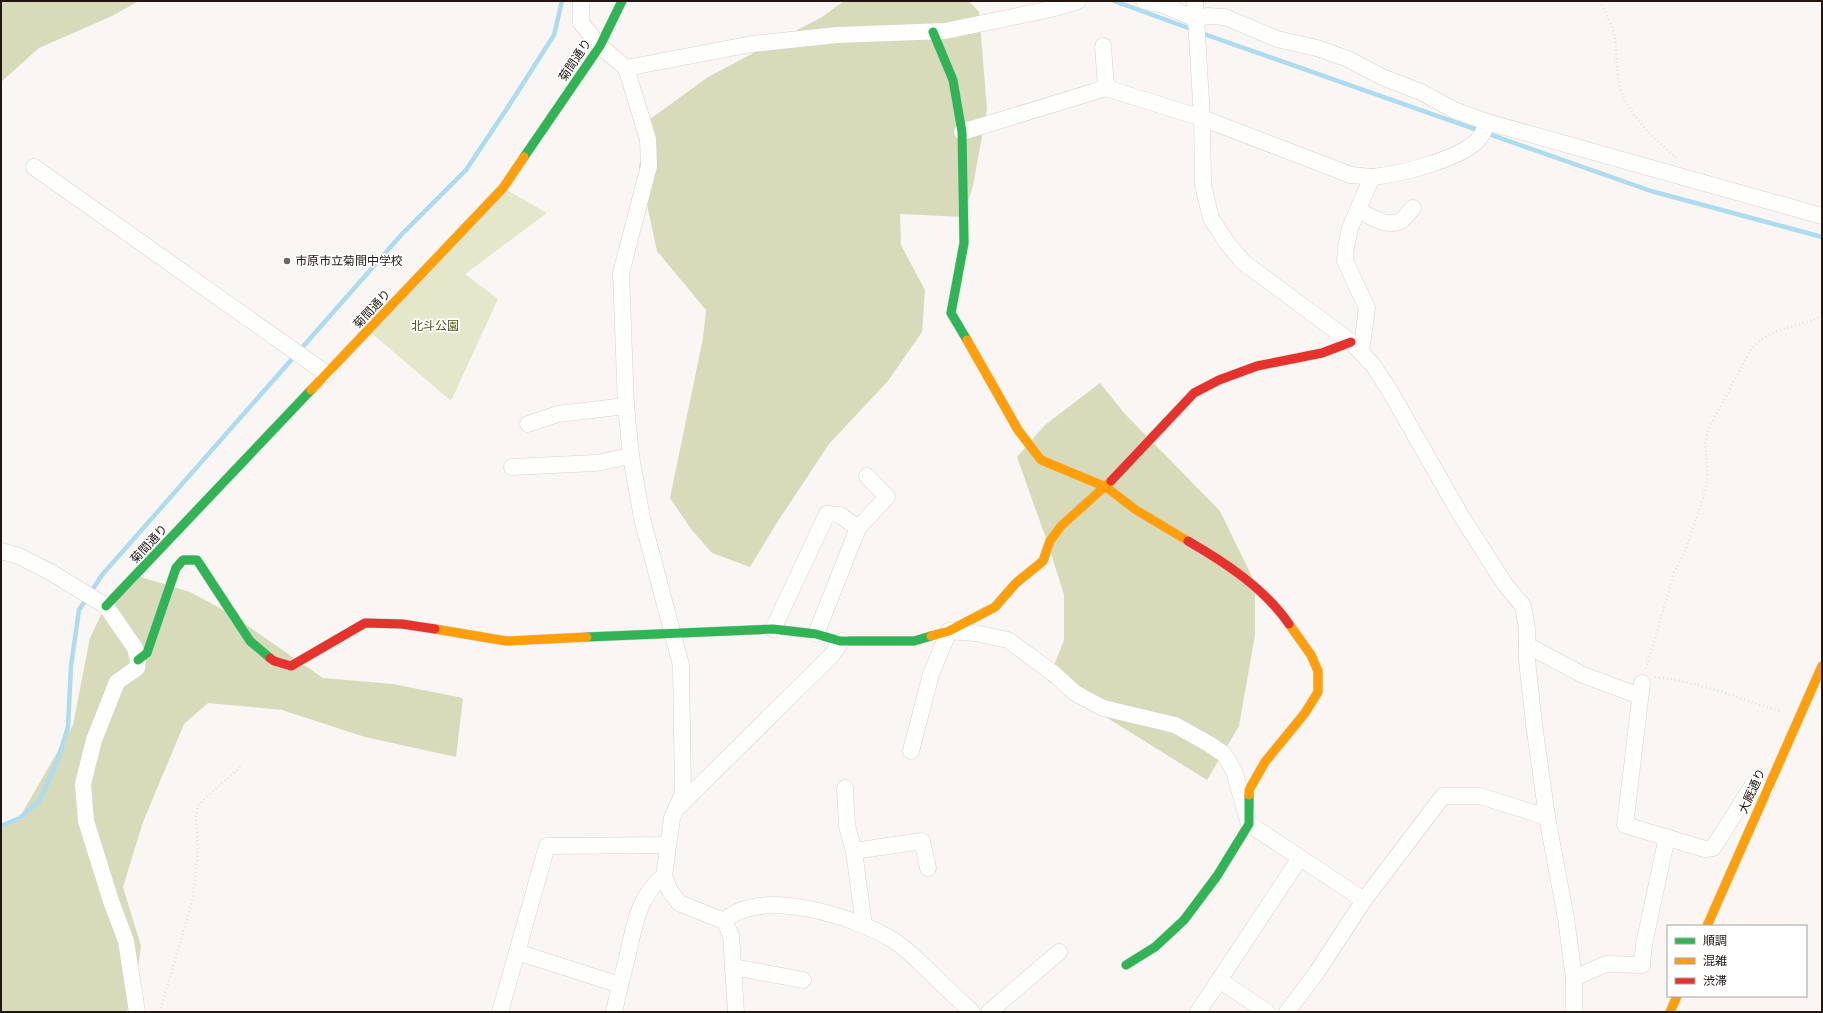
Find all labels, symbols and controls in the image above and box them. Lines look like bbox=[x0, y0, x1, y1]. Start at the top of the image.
street label: 菊間通り bbox=[555, 36, 594, 84]
place label: 市原市立菊間中学校 bbox=[295, 253, 403, 268]
marker: 市原市立菊間中学校 bbox=[282, 256, 292, 266]
street label: 菊間通り bbox=[350, 286, 393, 331]
park label: 北斗公園 bbox=[411, 318, 459, 333]
street label: 菊間通り bbox=[127, 521, 170, 566]
street label: 大厩通り bbox=[1735, 766, 1768, 816]
legend bbox=[1667, 925, 1807, 997]
text: 順調 bbox=[1703, 933, 1727, 948]
text: 混雑 bbox=[1703, 953, 1727, 968]
text: 渋滞 bbox=[1703, 973, 1727, 988]

